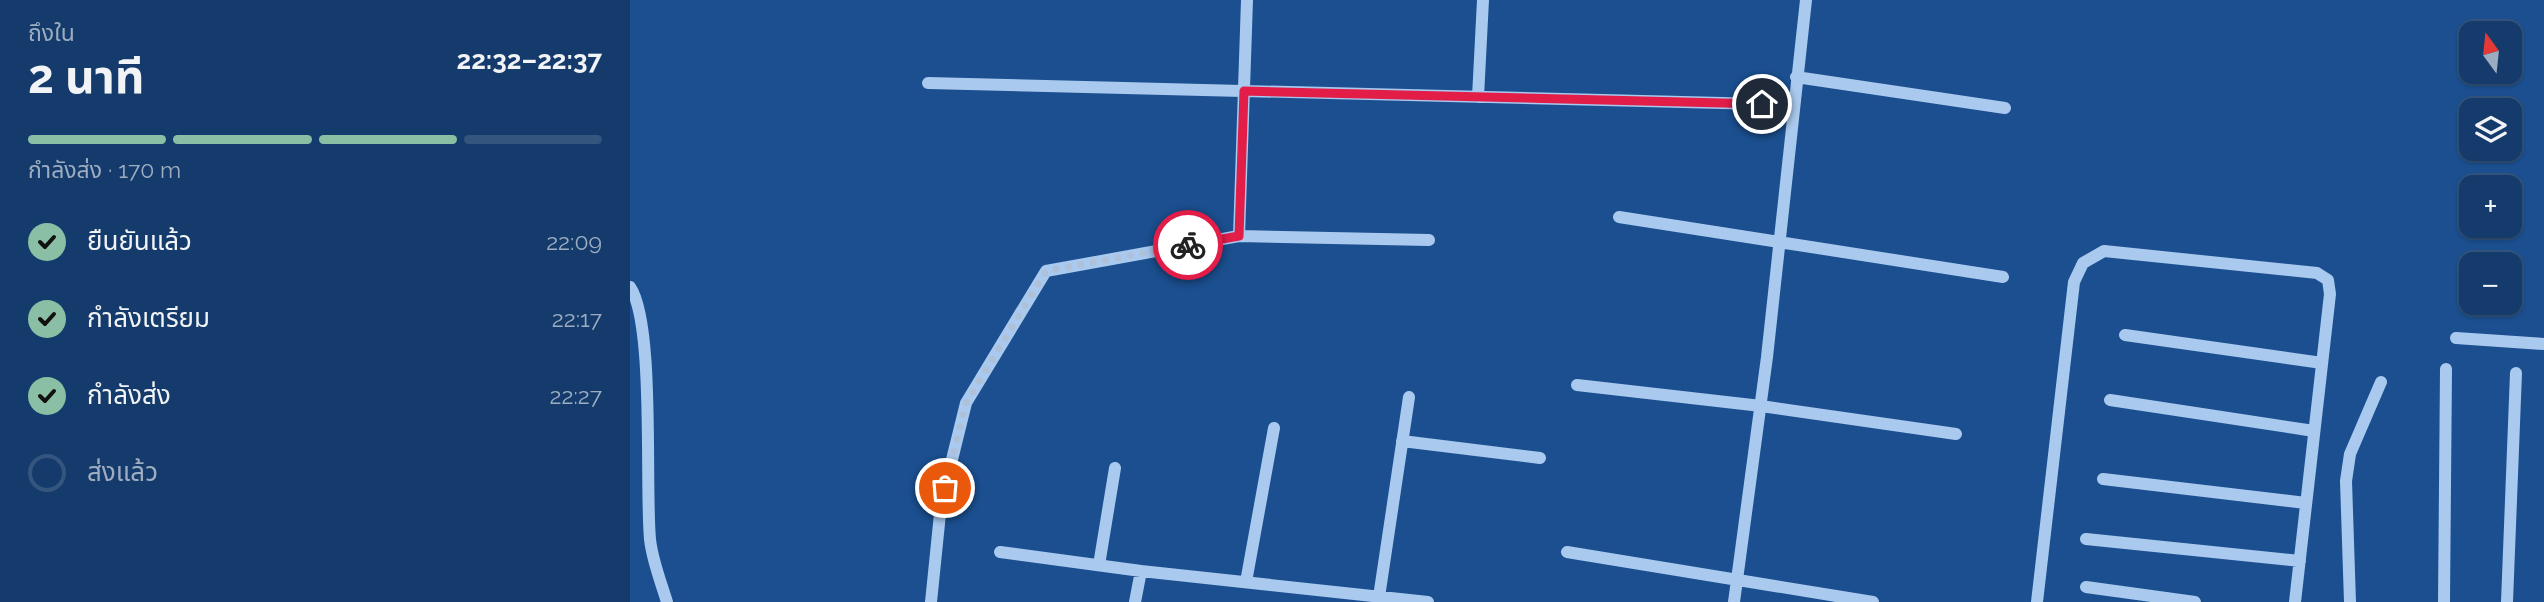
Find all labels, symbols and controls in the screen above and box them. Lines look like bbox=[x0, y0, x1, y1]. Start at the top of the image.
text: ถึงใน bbox=[28, 19, 75, 46]
north arrow bbox=[2459, 21, 2522, 84]
map controls bbox=[2459, 21, 2522, 315]
text: 22:32–22:37 bbox=[457, 45, 602, 75]
text: 2 นาที bbox=[28, 50, 144, 104]
pin bbox=[1732, 74, 1792, 134]
icon: home bbox=[1743, 85, 1781, 123]
button: layers bbox=[2459, 98, 2522, 161]
text: กำลังส่ง · 170 m bbox=[28, 156, 181, 183]
button: + bbox=[2459, 175, 2522, 238]
courier bbox=[1153, 210, 1223, 280]
icon: check bbox=[28, 223, 66, 261]
text: ยืนยันแล้ว bbox=[87, 226, 192, 256]
icon: bike bbox=[1169, 226, 1207, 264]
text: 22:09 bbox=[546, 228, 602, 255]
button: − bbox=[2459, 252, 2522, 315]
icon: check bbox=[28, 300, 66, 338]
text: กำลังเตรียม bbox=[87, 303, 210, 333]
text: 22:17 bbox=[552, 305, 602, 332]
icon: check bbox=[28, 377, 66, 415]
text: กำลังส่ง bbox=[87, 380, 171, 410]
text: 22:27 bbox=[549, 382, 602, 409]
text: ส่งแล้ว bbox=[87, 457, 158, 487]
pin bbox=[915, 458, 975, 518]
icon: bag bbox=[926, 469, 964, 507]

